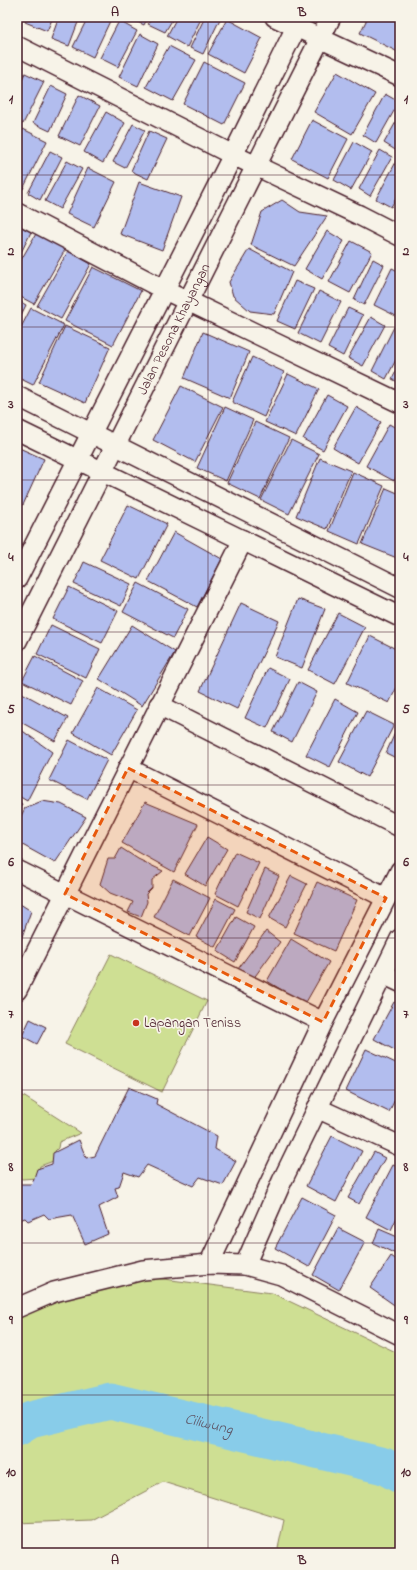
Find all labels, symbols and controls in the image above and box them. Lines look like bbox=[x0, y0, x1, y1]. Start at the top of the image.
text: A bbox=[111, 3, 119, 22]
text: B bbox=[297, 3, 307, 22]
text: 1 bbox=[9, 90, 14, 109]
text: 1 bbox=[404, 90, 409, 109]
text: 2 bbox=[7, 242, 15, 261]
text: 2 bbox=[402, 242, 410, 261]
street label: Jalan Pesona Khayangan bbox=[132, 260, 216, 399]
text: 3 bbox=[7, 395, 14, 414]
text: 3 bbox=[402, 395, 409, 414]
text: 4 bbox=[7, 548, 14, 567]
text: 4 bbox=[402, 548, 409, 567]
text: 5 bbox=[7, 700, 15, 719]
text: 5 bbox=[402, 700, 410, 719]
text: 6 bbox=[7, 853, 14, 872]
text: 6 bbox=[402, 853, 409, 872]
text: 7 bbox=[8, 1005, 14, 1024]
text: 7 bbox=[403, 1005, 409, 1024]
place label: Lapangan Teniss bbox=[144, 1013, 241, 1035]
marker: Lapangan Teniss bbox=[131, 1018, 141, 1028]
text: 8 bbox=[8, 1158, 14, 1177]
text: 8 bbox=[403, 1158, 409, 1177]
text: 9 bbox=[8, 1311, 14, 1330]
text: 9 bbox=[403, 1311, 409, 1330]
water label: Ciliwung bbox=[183, 1408, 235, 1442]
text: 10 bbox=[6, 1463, 16, 1482]
text: 10 bbox=[401, 1463, 411, 1482]
text: A bbox=[111, 1551, 119, 1570]
text: B bbox=[297, 1551, 307, 1570]

